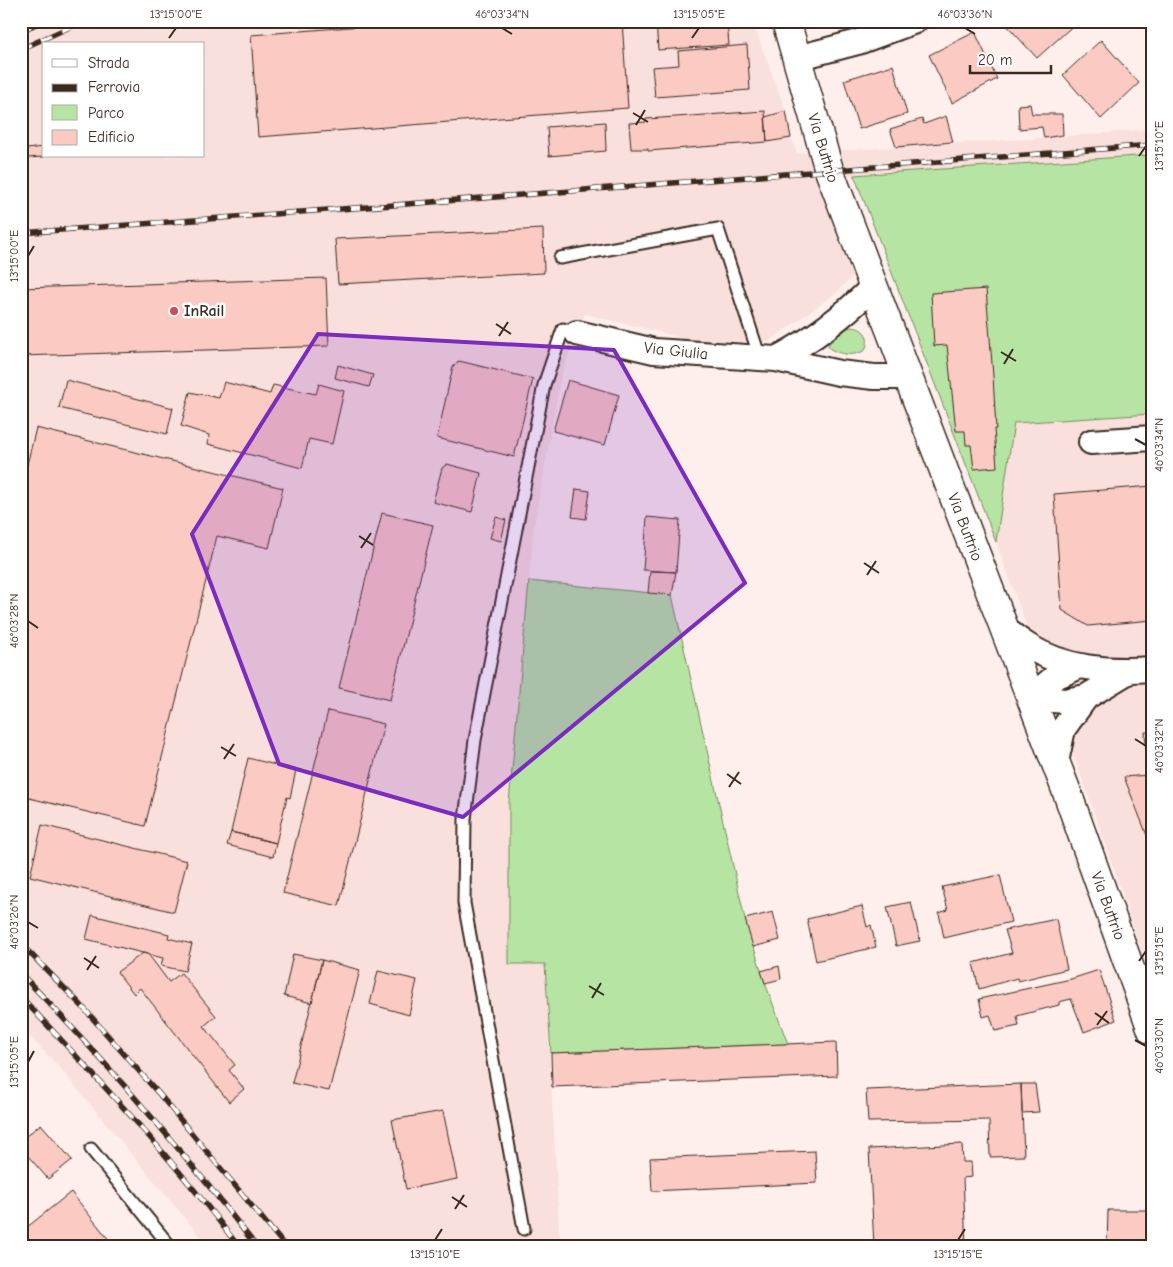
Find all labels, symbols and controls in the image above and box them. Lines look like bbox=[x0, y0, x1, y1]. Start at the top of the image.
text: 13°15'00"E bbox=[150, 7, 202, 21]
text: 46°03'34"N bbox=[475, 7, 529, 21]
text: 13°15'05"E bbox=[673, 7, 725, 21]
text: 46°03'36"N bbox=[938, 7, 992, 21]
legend bbox=[42, 42, 205, 158]
scale bar bbox=[970, 42, 1052, 74]
text: 20 m bbox=[978, 51, 1012, 69]
text: Strada bbox=[88, 54, 130, 72]
text: Ferrovia bbox=[88, 78, 140, 96]
text: Parco bbox=[88, 104, 124, 122]
street label: Via Buttrio bbox=[804, 111, 842, 185]
text: 13°15'10"E bbox=[1152, 121, 1166, 171]
text: Edificio bbox=[88, 128, 135, 146]
text: 13°15'00"E bbox=[7, 230, 21, 282]
place label: InRail bbox=[184, 302, 224, 320]
marker: InRail bbox=[168, 305, 180, 317]
street label: Via Giulia bbox=[643, 339, 709, 363]
text: 46°03'34"N bbox=[1152, 418, 1166, 472]
street label: Via Buttrio bbox=[944, 490, 986, 564]
text: 46°03'28"N bbox=[7, 594, 21, 648]
text: 46°03'32"N bbox=[1152, 719, 1166, 773]
street label: Via Buttrio bbox=[1087, 869, 1129, 943]
text: 46°03'26"N bbox=[7, 895, 21, 949]
text: 13°15'15"E bbox=[1152, 926, 1166, 976]
text: 46°03'30"N bbox=[1152, 1018, 1166, 1074]
text: 13°15'05"E bbox=[7, 1036, 21, 1088]
text: 13°15'10"E bbox=[410, 1247, 460, 1261]
text: 13°15'15"E bbox=[933, 1247, 983, 1261]

